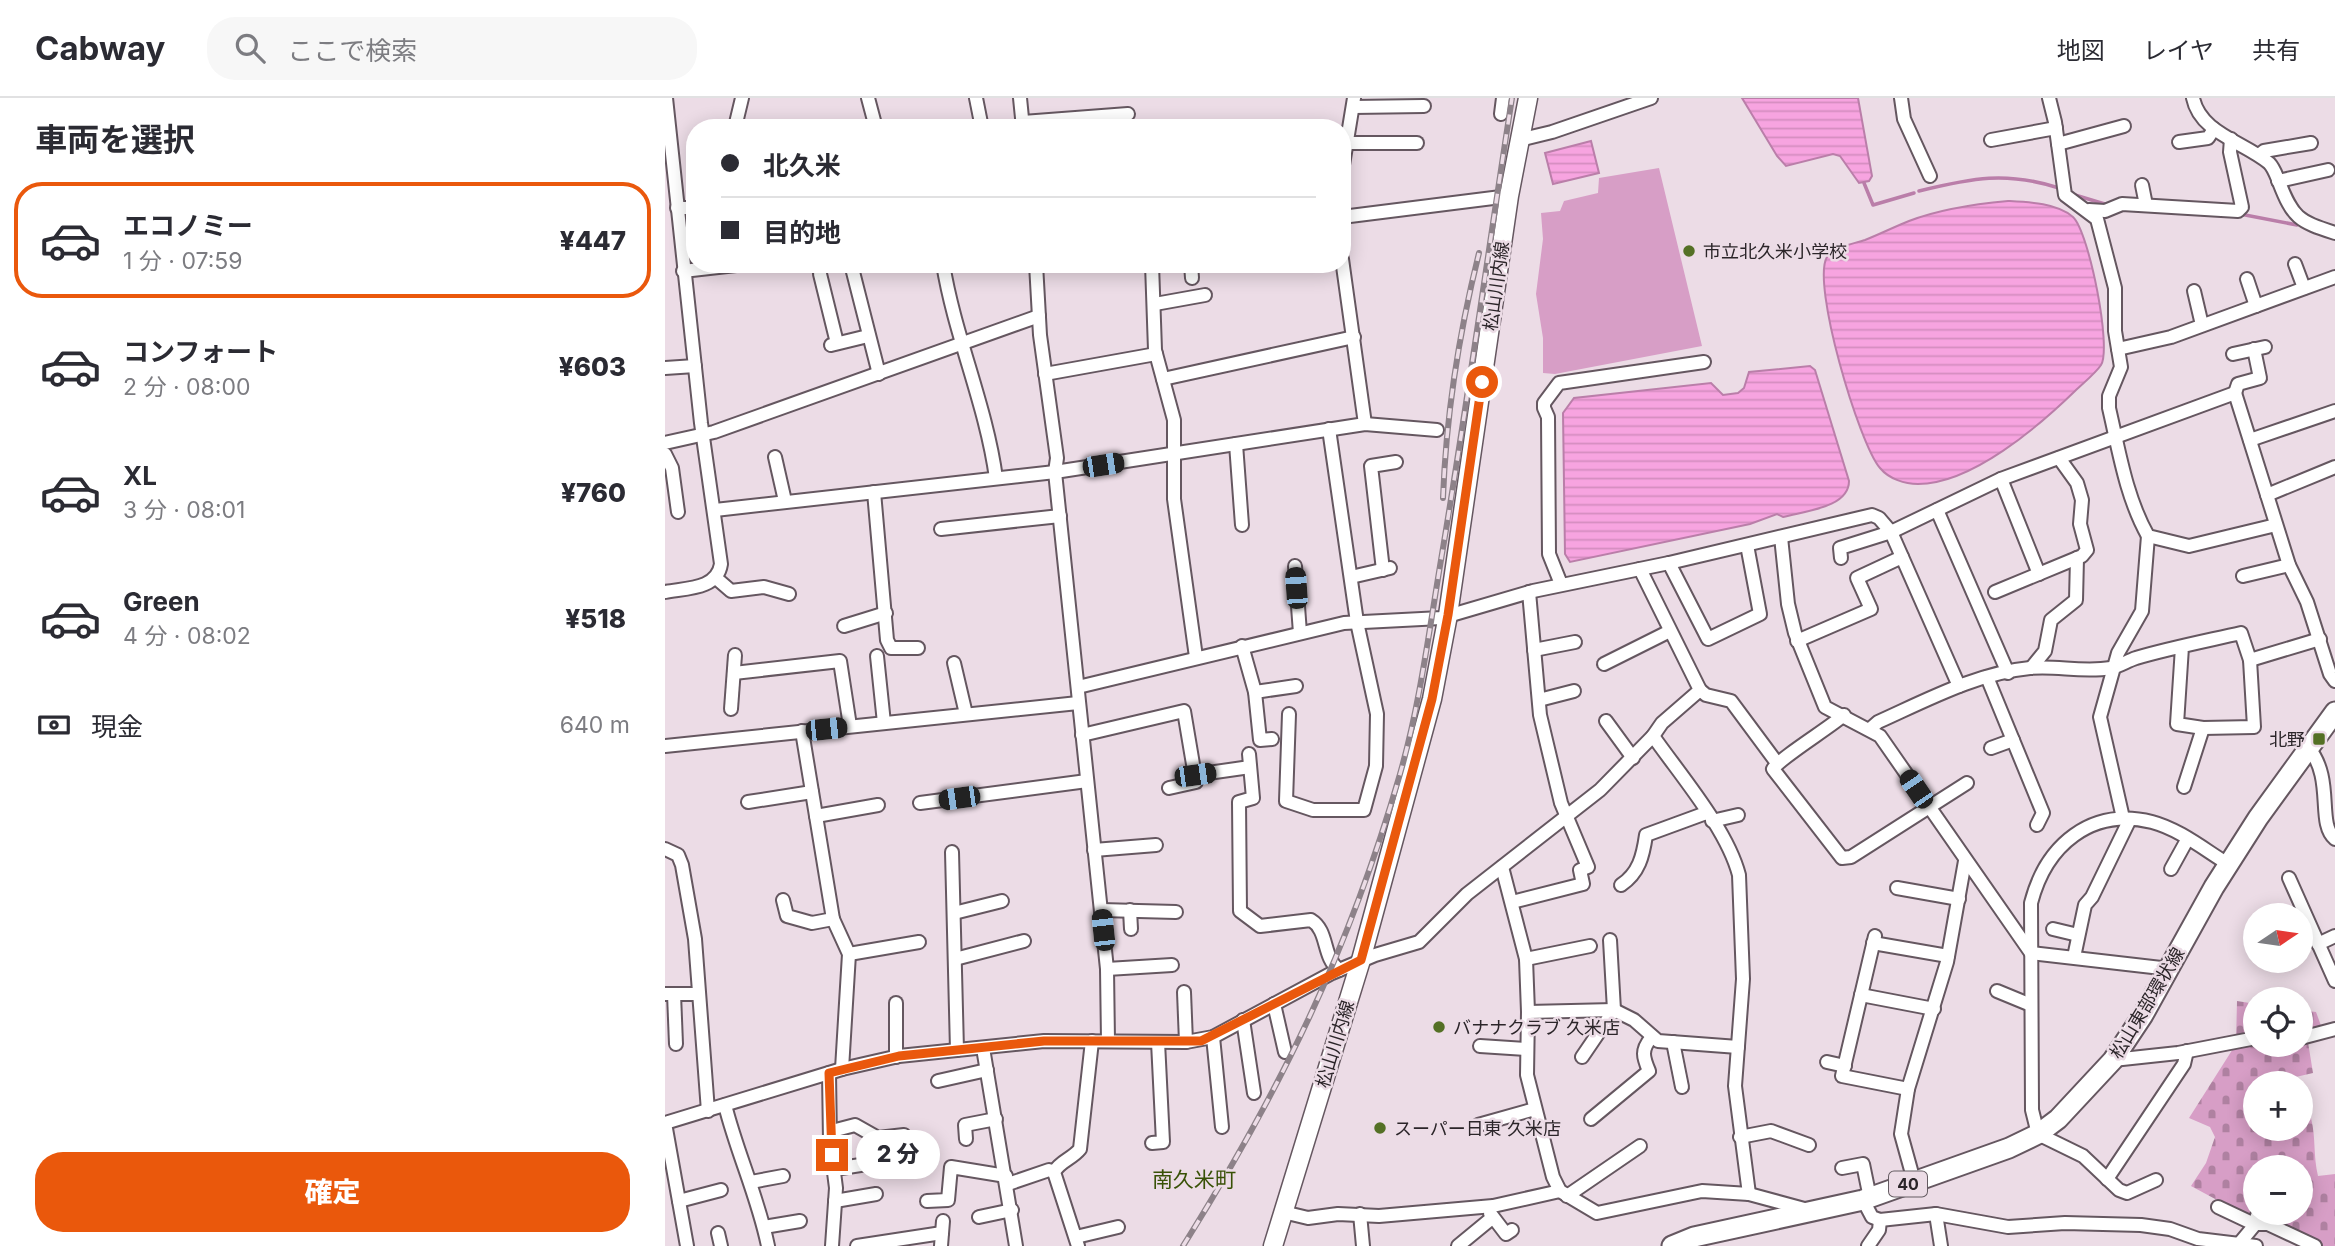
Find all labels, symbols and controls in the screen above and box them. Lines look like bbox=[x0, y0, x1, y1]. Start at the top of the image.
search box bbox=[207, 17, 697, 80]
text: Cabway bbox=[35, 28, 165, 68]
icon: search bbox=[231, 29, 269, 67]
text: ここで検索 bbox=[287, 35, 417, 66]
text: 地図 bbox=[2057, 36, 2105, 65]
text: レイヤ bbox=[2143, 36, 2214, 65]
text: 共有 bbox=[2252, 36, 2300, 65]
text: 車両を選択 bbox=[35, 120, 195, 159]
text: 北久米 bbox=[763, 150, 841, 181]
icon: car bbox=[39, 209, 102, 272]
text: エコノミー bbox=[123, 210, 253, 241]
text: 目的地 bbox=[763, 217, 841, 248]
text: ¥447 bbox=[560, 225, 626, 256]
street label: 松山川内線 bbox=[1479, 240, 1513, 332]
place label: 市立北久米小学校 bbox=[1703, 241, 1847, 262]
marker: 市立北久米小学校 bbox=[1681, 243, 1697, 259]
text: 1 分 · 07:59 bbox=[123, 247, 243, 275]
icon: car bbox=[39, 335, 102, 398]
text: コンフォート bbox=[123, 336, 278, 367]
text: ¥603 bbox=[559, 351, 626, 382]
route start bbox=[1466, 366, 1498, 398]
text: 2 分 · 08:00 bbox=[123, 373, 250, 401]
car bbox=[1081, 451, 1126, 479]
text: XL bbox=[123, 460, 157, 491]
icon: car bbox=[39, 461, 102, 524]
text: ¥760 bbox=[561, 477, 626, 508]
text: 3 分 · 08:01 bbox=[123, 496, 245, 524]
car bbox=[1285, 566, 1308, 610]
text: Green bbox=[123, 586, 200, 617]
icon: car bbox=[39, 587, 102, 650]
text: ¥518 bbox=[565, 603, 626, 634]
text: 4 分 · 08:02 bbox=[123, 622, 251, 650]
icon: cash bbox=[35, 706, 73, 744]
text: 現金 bbox=[91, 711, 143, 742]
text: 640 m bbox=[560, 711, 630, 739]
car bbox=[805, 716, 848, 742]
place label: 北野 bbox=[2269, 729, 2305, 750]
marker: 北野 bbox=[2311, 731, 2327, 747]
car bbox=[1173, 762, 1218, 788]
car bbox=[1896, 766, 1937, 812]
car bbox=[937, 785, 982, 811]
north arrow bbox=[2243, 903, 2313, 973]
map controls bbox=[2243, 903, 2313, 1225]
car bbox=[1091, 908, 1116, 952]
street label: 松山東部環状線 bbox=[2106, 944, 2188, 1062]
button: locate bbox=[2243, 987, 2313, 1057]
street label: 松山川内線 bbox=[1312, 998, 1358, 1090]
place label: バナナクラブ 久米店 bbox=[1453, 1017, 1620, 1038]
marker: バナナクラブ 久米店 bbox=[1431, 1019, 1447, 1035]
button: + bbox=[2243, 1071, 2313, 1141]
place label: スーパー日東 久米店 bbox=[1394, 1118, 1561, 1139]
marker: スーパー日東 久米店 bbox=[1372, 1120, 1388, 1136]
callout: 2 分 bbox=[857, 1130, 941, 1180]
route end bbox=[816, 1139, 848, 1171]
text: 2 分 bbox=[877, 1140, 919, 1168]
button: 確定 bbox=[35, 1152, 630, 1232]
button: − bbox=[2243, 1155, 2313, 1225]
district label: 南久米町 bbox=[1152, 1167, 1236, 1192]
road number: 40 bbox=[1889, 1172, 1927, 1196]

